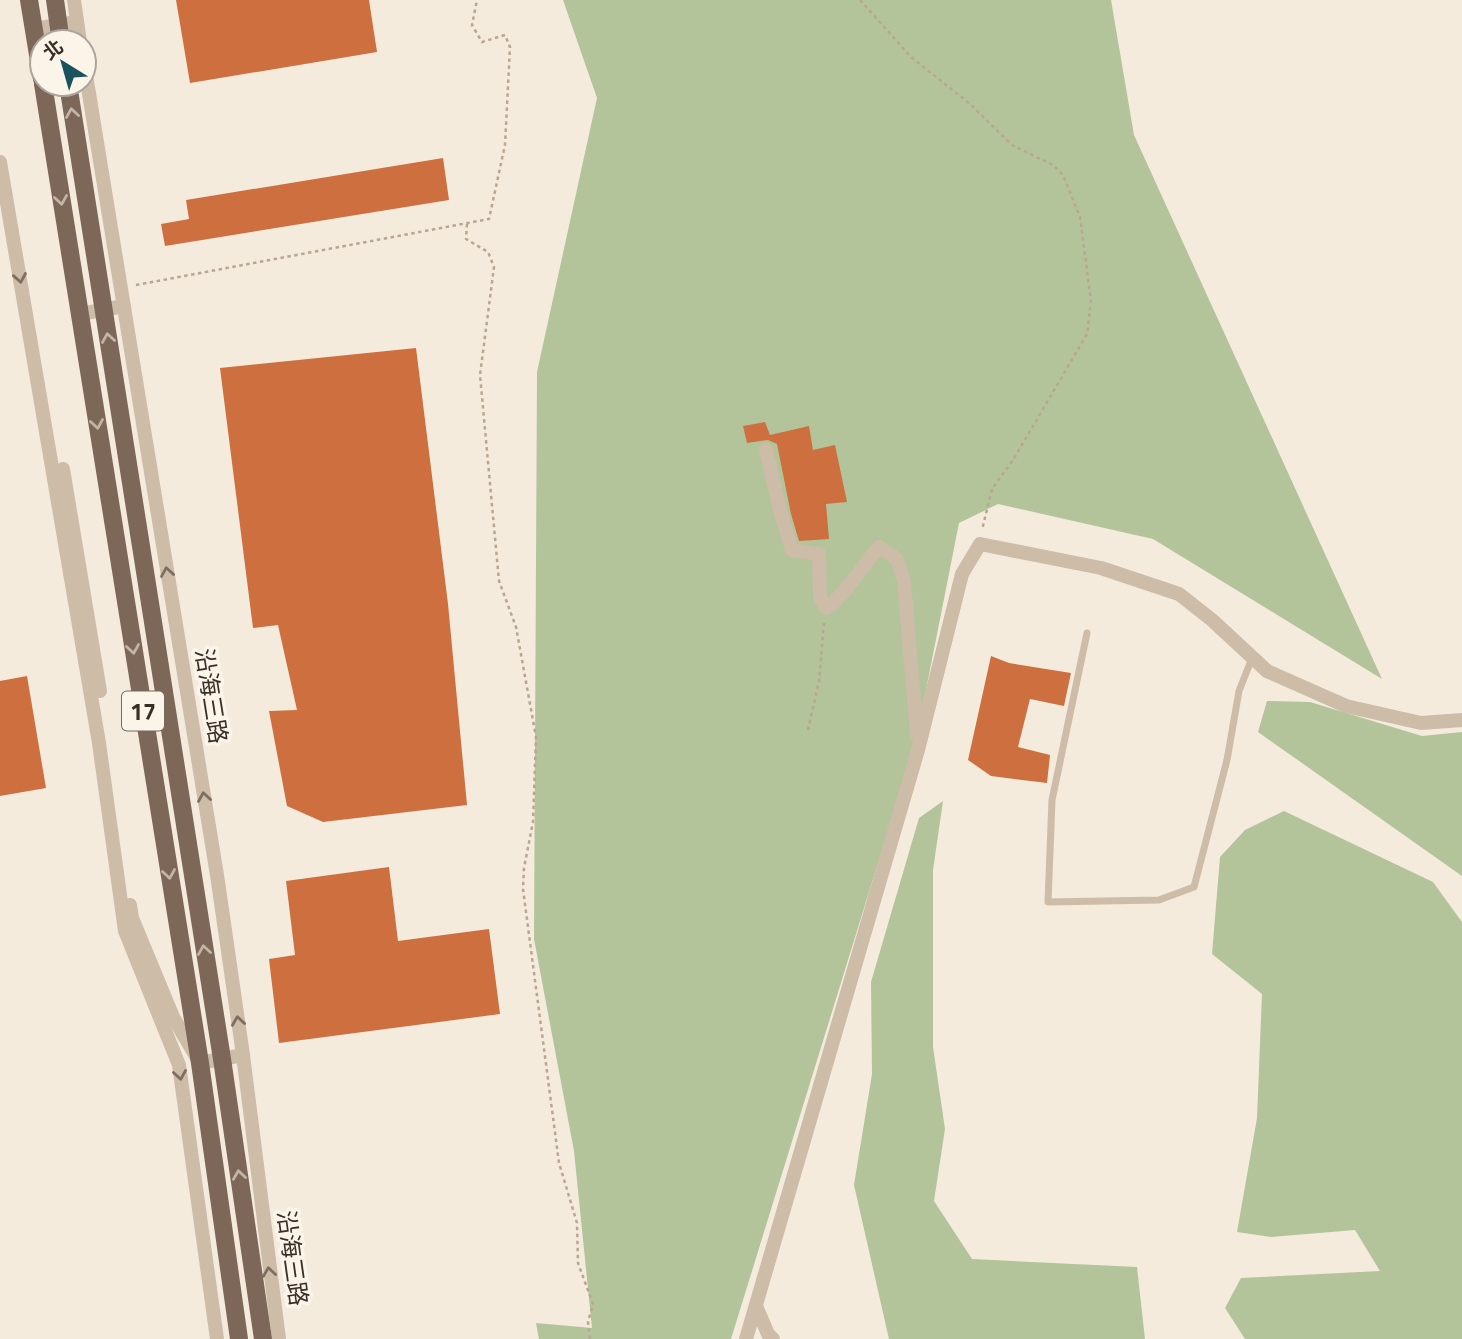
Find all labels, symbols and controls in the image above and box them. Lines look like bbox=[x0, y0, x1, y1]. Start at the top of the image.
north arrow bbox=[28, 28, 98, 98]
text: 北 bbox=[36, 32, 69, 66]
one-way arrow bbox=[65, 107, 80, 119]
one-way arrow bbox=[53, 194, 68, 206]
one-way arrow bbox=[12, 272, 27, 284]
one-way arrow bbox=[101, 332, 116, 344]
one-way arrow bbox=[90, 418, 105, 430]
one-way arrow bbox=[160, 566, 175, 578]
one-way arrow bbox=[126, 643, 141, 655]
street label: 沿海三路 bbox=[187, 646, 237, 746]
road number: 17 bbox=[122, 692, 164, 730]
one-way arrow bbox=[197, 791, 212, 802]
one-way arrow bbox=[162, 868, 177, 880]
one-way arrow bbox=[197, 944, 212, 956]
one-way arrow bbox=[231, 1016, 246, 1027]
one-way arrow bbox=[172, 1069, 187, 1080]
one-way arrow bbox=[231, 1169, 246, 1180]
street label: 沿海三路 bbox=[268, 1208, 318, 1308]
one-way arrow bbox=[262, 1266, 277, 1277]

